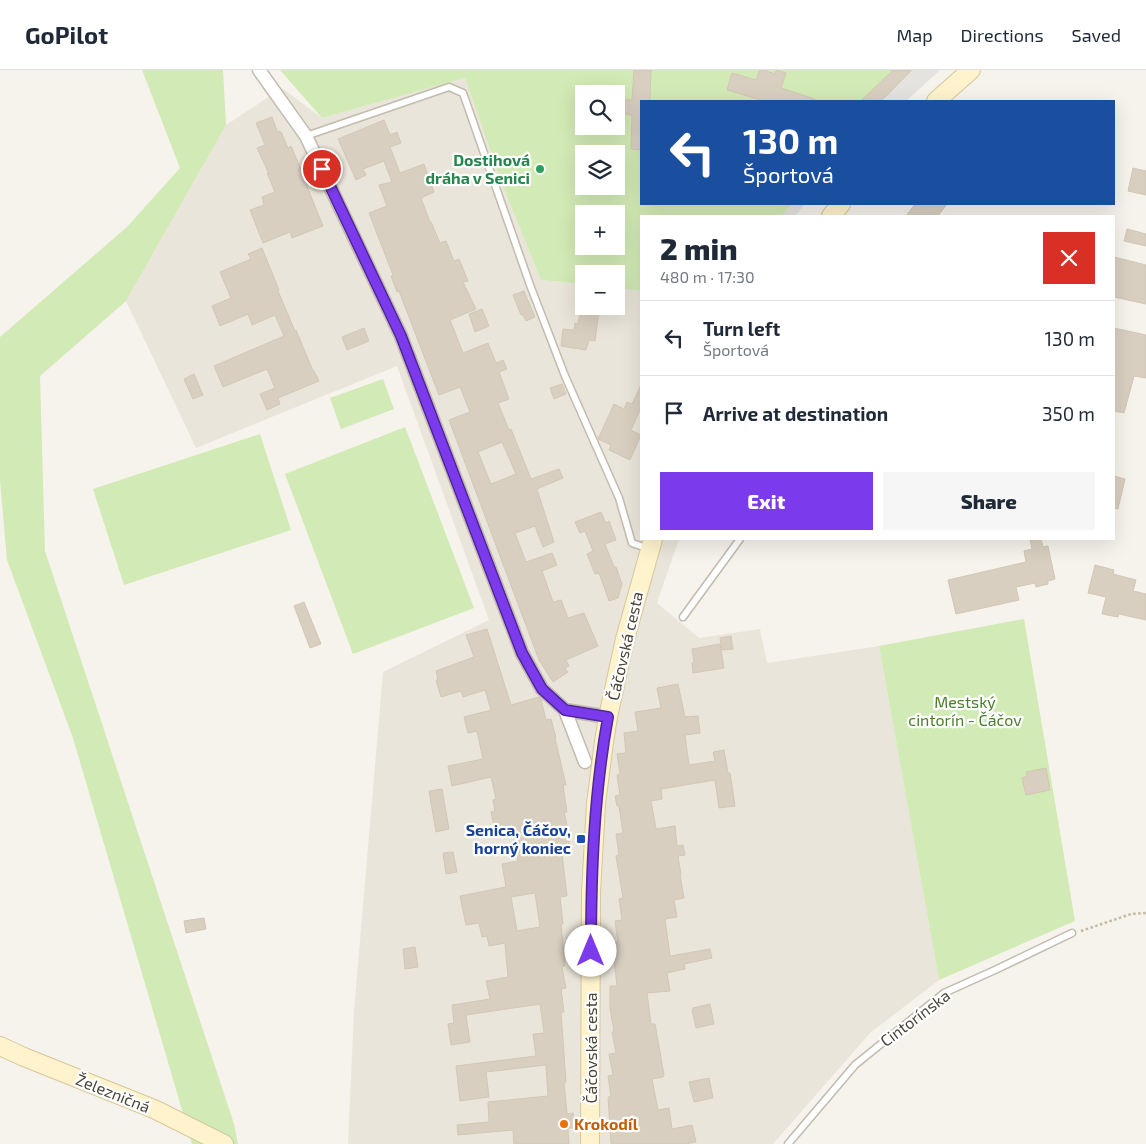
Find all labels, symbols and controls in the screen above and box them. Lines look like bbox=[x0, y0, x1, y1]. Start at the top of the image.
text: GoPilot bbox=[25, 20, 108, 49]
text: Map bbox=[896, 24, 933, 46]
text: Directions bbox=[961, 24, 1044, 46]
text: Saved bbox=[1072, 24, 1121, 46]
map controls bbox=[575, 85, 625, 315]
button: search bbox=[575, 85, 625, 135]
text: 130 m bbox=[743, 119, 838, 161]
icon: left bbox=[660, 120, 725, 185]
button: layers bbox=[575, 145, 625, 195]
pin bbox=[301, 148, 343, 190]
place label: Dostihová dráha v Senici bbox=[426, 150, 530, 187]
icon: arrive bbox=[308, 155, 336, 183]
text: Športová bbox=[743, 161, 834, 187]
marker: Dostihová dráha v Senici bbox=[534, 163, 546, 175]
button: + bbox=[575, 205, 625, 255]
text: 2 min bbox=[660, 230, 738, 266]
button: close bbox=[1043, 232, 1095, 284]
button: − bbox=[575, 265, 625, 315]
text: 480 m · 17:30 bbox=[660, 267, 755, 286]
text: Turn left bbox=[703, 317, 780, 340]
icon: left bbox=[660, 324, 688, 352]
text: 130 m bbox=[1045, 327, 1095, 350]
text: Športová bbox=[703, 340, 769, 359]
icon: arrive bbox=[660, 399, 688, 427]
text: Arrive at destination bbox=[703, 402, 888, 425]
text: 350 m bbox=[1042, 402, 1095, 425]
button: Exit bbox=[660, 472, 873, 530]
button: Share bbox=[883, 472, 1095, 530]
street label: Čáčovská cesta bbox=[603, 590, 646, 702]
park label: Mestský cintorín - Čáčov bbox=[908, 692, 1022, 729]
place label: Senica, Čáčov, horný koniec bbox=[466, 820, 571, 858]
marker: Senica, Čáčov, horný koniec bbox=[575, 833, 587, 845]
position arrow bbox=[564, 924, 616, 976]
street label: Cintorínska bbox=[876, 985, 953, 1050]
street label: Čáčovská cesta bbox=[581, 993, 600, 1104]
street label: Železničná bbox=[73, 1069, 153, 1116]
place label: Krokodíl bbox=[574, 1114, 639, 1133]
marker: Krokodíl bbox=[558, 1118, 570, 1130]

